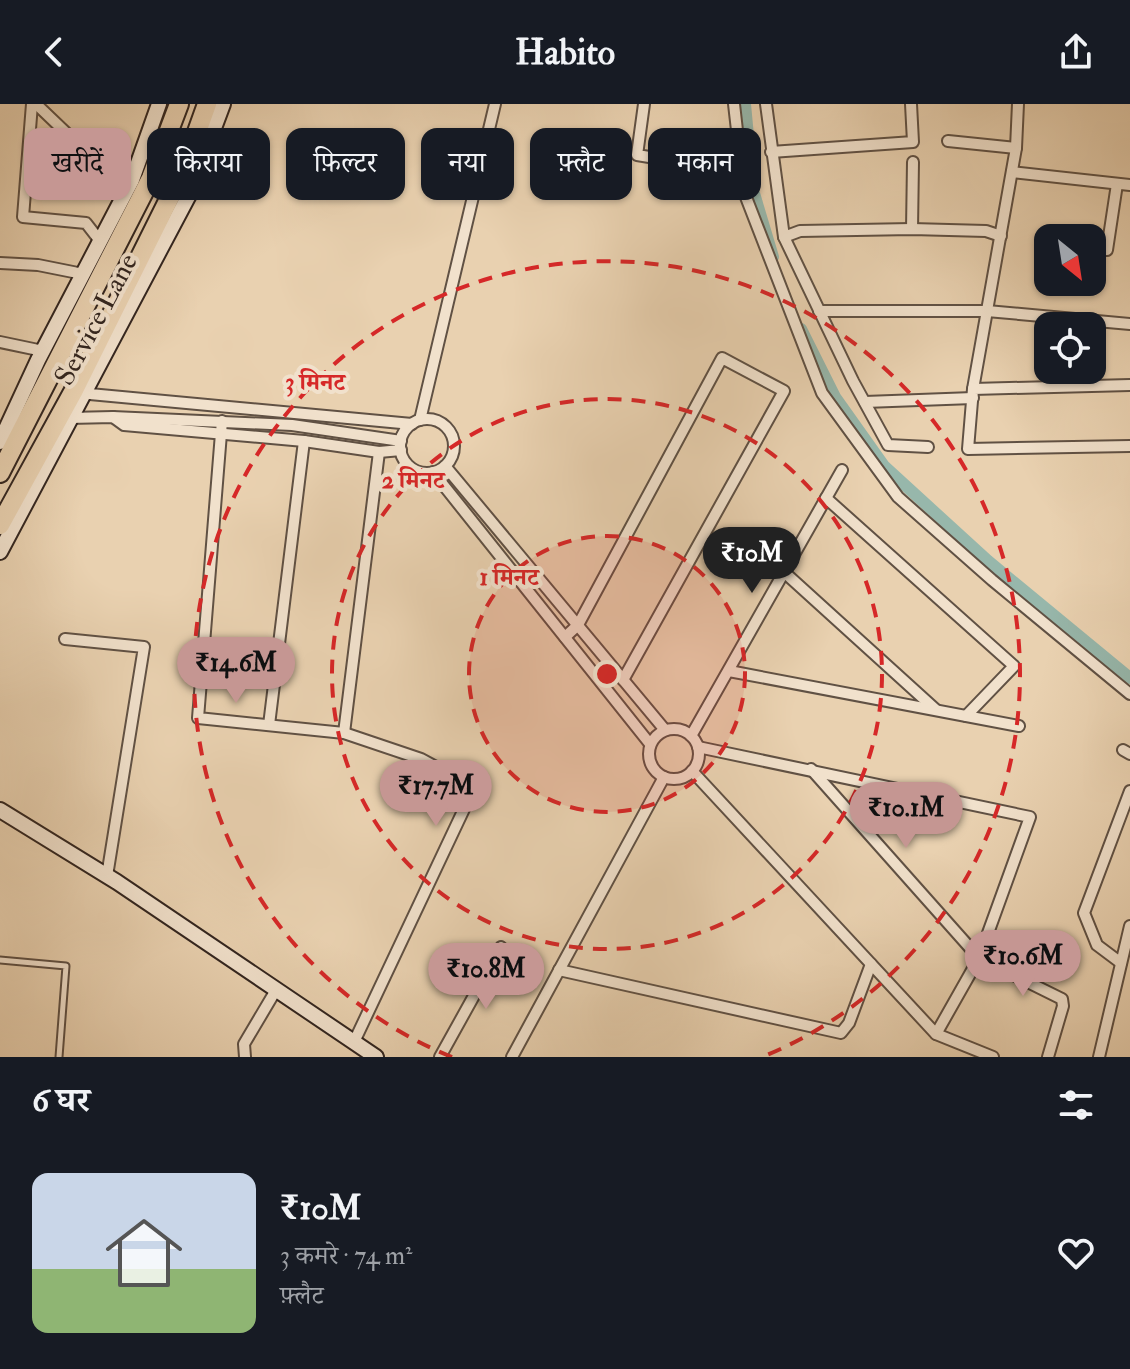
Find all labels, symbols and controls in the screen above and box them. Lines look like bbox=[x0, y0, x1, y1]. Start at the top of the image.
icon: back bbox=[32, 30, 76, 74]
text: Habito bbox=[515, 30, 615, 75]
icon: share bbox=[1054, 30, 1098, 74]
chip: खरीदें bbox=[24, 128, 131, 200]
chip: किराया bbox=[147, 128, 270, 200]
chip: फ़िल्टर bbox=[286, 128, 405, 200]
chip: नया bbox=[421, 128, 514, 200]
chip: फ़्लैट bbox=[530, 128, 632, 200]
chip: मकान bbox=[648, 128, 761, 200]
north arrow bbox=[1034, 224, 1106, 296]
map controls bbox=[1034, 224, 1106, 384]
street label: Service Lane bbox=[47, 248, 146, 392]
button: locate bbox=[1034, 312, 1106, 384]
text: 3 मिनट bbox=[285, 367, 347, 398]
text: 2 मिनट bbox=[382, 465, 447, 496]
pin: ₹10M bbox=[705, 527, 799, 595]
text: ₹10M bbox=[721, 537, 783, 569]
text: 1 मिनट bbox=[479, 562, 541, 593]
pin: ₹14.6M bbox=[171, 637, 301, 705]
text: ₹14.6M bbox=[195, 647, 277, 679]
centre of rings bbox=[593, 660, 621, 688]
pin: ₹17.7M bbox=[371, 760, 501, 828]
text: ₹17.7M bbox=[398, 770, 474, 802]
pin: ₹10.1M bbox=[841, 782, 971, 850]
text: ₹10.1M bbox=[868, 792, 944, 824]
pin: ₹10.6M bbox=[958, 930, 1088, 998]
text: ₹10.6M bbox=[983, 940, 1063, 972]
pin: ₹10.8M bbox=[421, 943, 551, 1011]
text: ₹10.8M bbox=[446, 953, 526, 985]
text: 6 घर bbox=[32, 1079, 90, 1122]
icon: filters bbox=[1054, 1083, 1098, 1127]
text: ₹10M bbox=[280, 1187, 361, 1230]
icon: home bbox=[96, 1205, 192, 1301]
icon: heart bbox=[1054, 1231, 1098, 1275]
text: 3 कमरे · 74 m² bbox=[280, 1240, 412, 1272]
text: फ़्लैट bbox=[280, 1280, 323, 1312]

